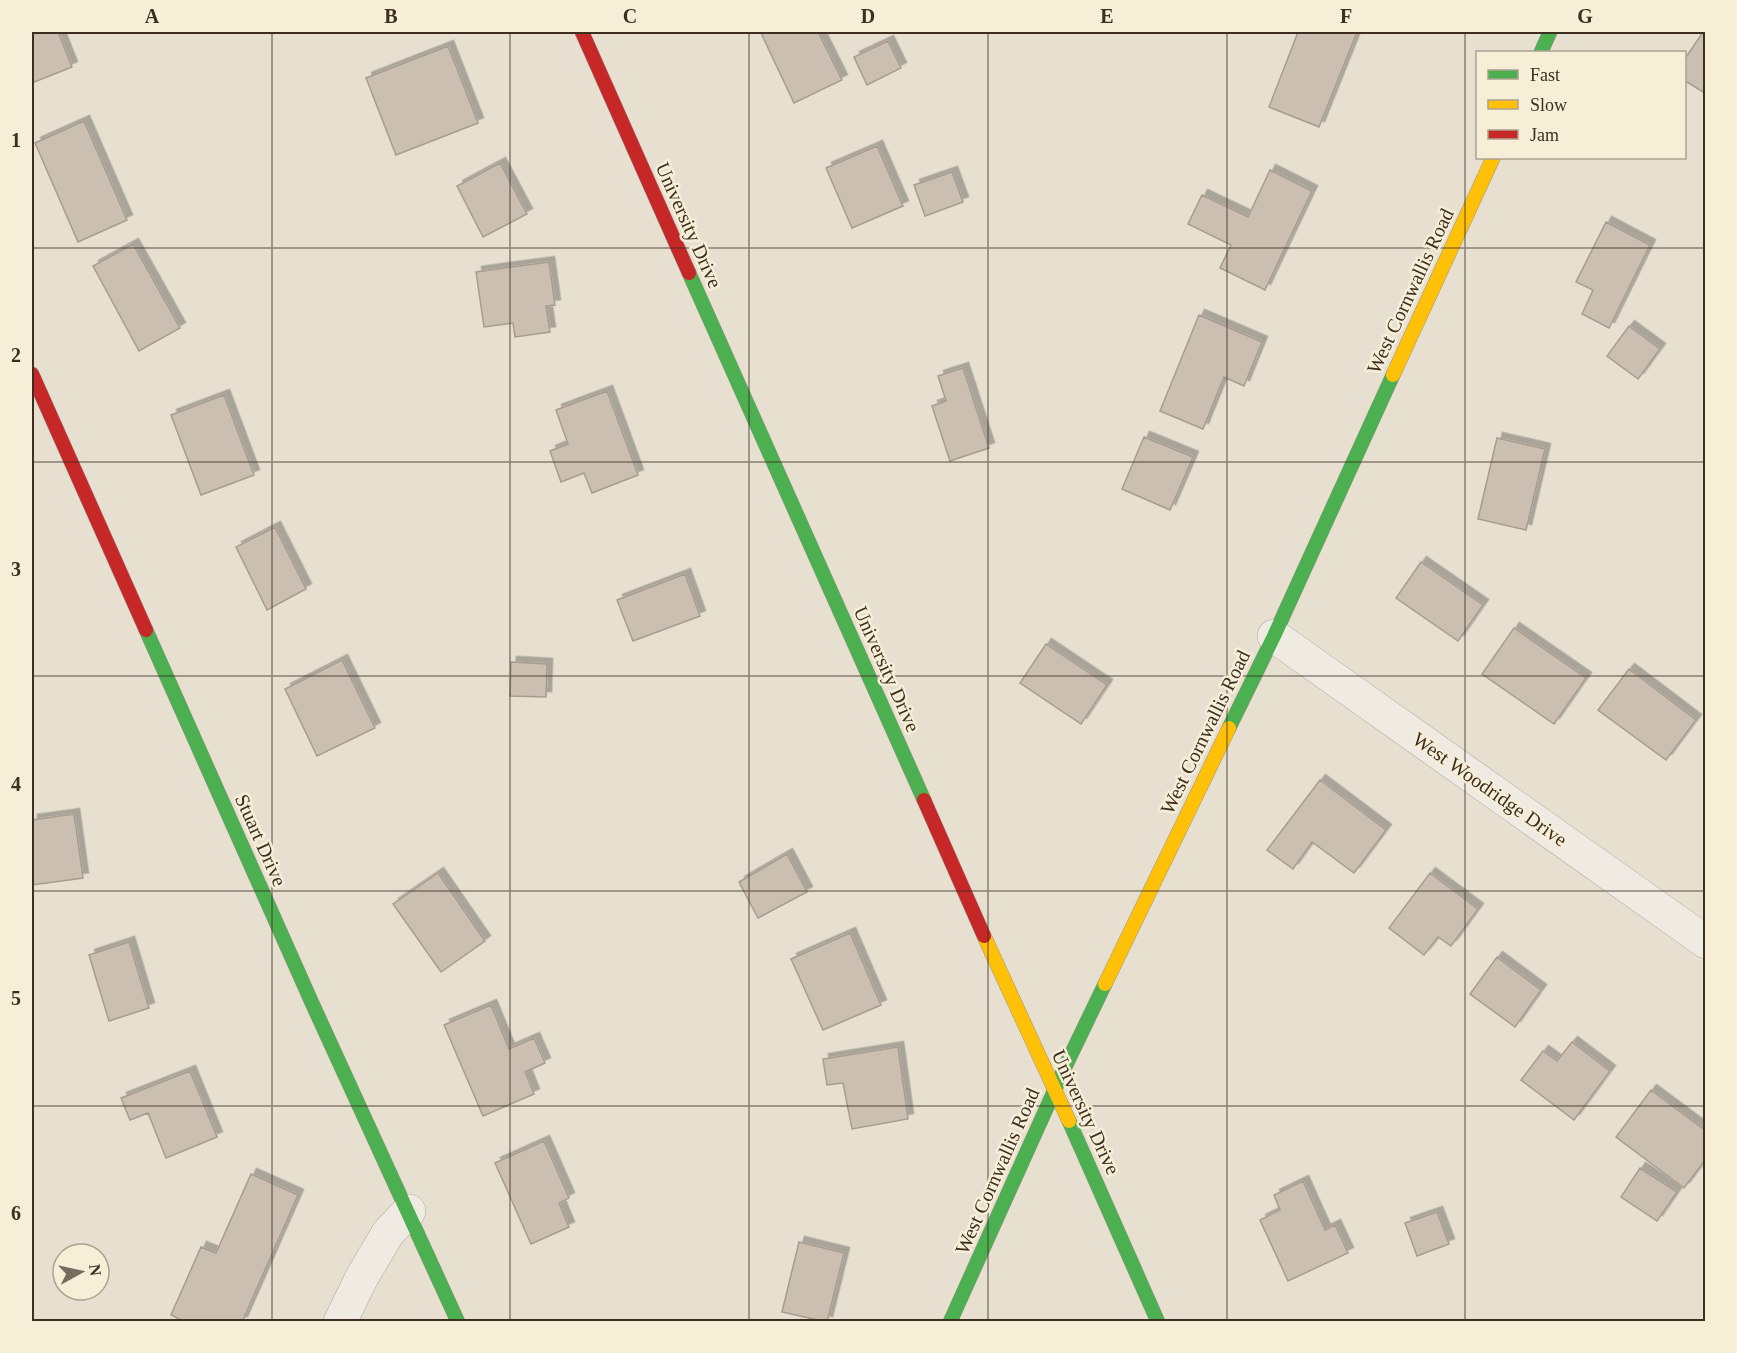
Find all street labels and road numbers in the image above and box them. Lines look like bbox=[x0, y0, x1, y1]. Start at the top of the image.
street label: University Drive bbox=[651, 159, 727, 292]
street label: West Cornwallis Road bbox=[1362, 205, 1458, 377]
street label: University Drive bbox=[849, 603, 925, 736]
street label: West Cornwallis Road bbox=[1156, 647, 1254, 817]
street label: West Woodridge Drive bbox=[1408, 727, 1571, 851]
street label: Stuart Drive bbox=[231, 791, 291, 889]
street label: University Drive bbox=[1047, 1046, 1125, 1178]
street label: West Cornwallis Road bbox=[950, 1085, 1044, 1257]

